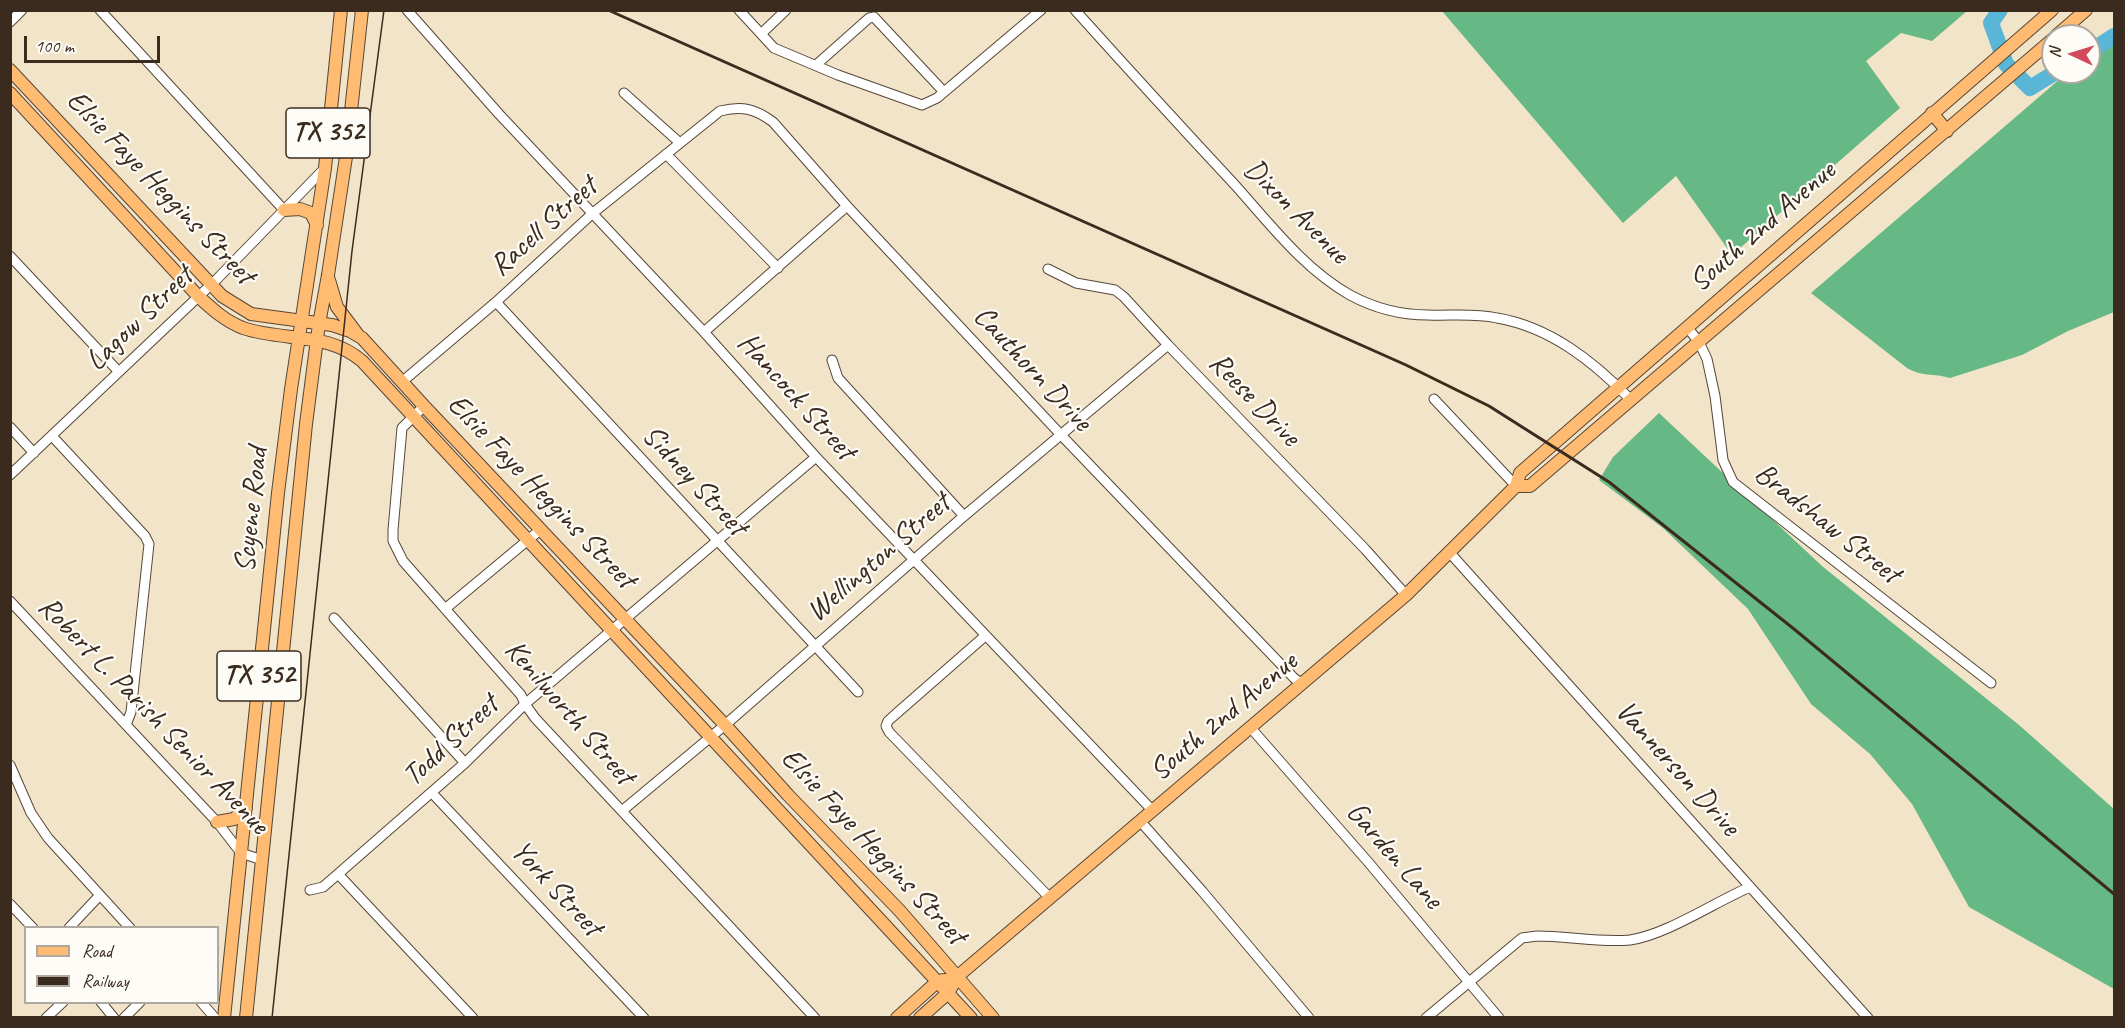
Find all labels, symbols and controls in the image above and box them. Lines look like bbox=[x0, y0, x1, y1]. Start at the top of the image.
scale bar bbox=[27, 24, 164, 62]
north arrow bbox=[2041, 24, 2101, 84]
text: 100 m bbox=[35, 35, 74, 57]
text: N bbox=[2045, 47, 2065, 59]
street label: Elsie Faye Heggins Street bbox=[58, 83, 262, 293]
road number: TX 352 bbox=[286, 108, 370, 158]
street label: Dixon Avenue bbox=[1236, 152, 1356, 272]
street label: South 2nd Avenue bbox=[1683, 154, 1843, 300]
street label: Racell Street bbox=[483, 169, 605, 285]
street label: Lagow Street bbox=[79, 259, 201, 379]
street label: Cauthorn Drive bbox=[965, 299, 1099, 439]
street label: Hancock Street bbox=[729, 326, 863, 468]
street label: Reese Drive bbox=[1201, 346, 1307, 454]
street label: Elsie Faye Heggins Street bbox=[439, 387, 643, 597]
street label: Sidney Street bbox=[634, 418, 754, 544]
street label: Scyene Road bbox=[228, 446, 276, 574]
street label: Bradshaw Street bbox=[1747, 456, 1907, 592]
street label: Wellington Street bbox=[800, 486, 958, 630]
street label: Robert L. Parish Senior Avenue bbox=[30, 589, 276, 843]
street label: Kenilworth Street bbox=[496, 633, 642, 793]
street label: South 2nd Avenue bbox=[1143, 645, 1305, 789]
road number: TX 352 bbox=[217, 651, 301, 701]
street label: Todd Street bbox=[396, 688, 506, 794]
street label: Vannerson Drive bbox=[1607, 694, 1747, 844]
street label: Elsie Faye Heggins Street bbox=[772, 741, 974, 953]
street label: Garden Lane bbox=[1338, 795, 1450, 917]
street label: York Street bbox=[503, 833, 609, 945]
legend bbox=[24, 926, 219, 1004]
text: Road bbox=[82, 940, 112, 962]
text: Railway bbox=[82, 970, 129, 992]

